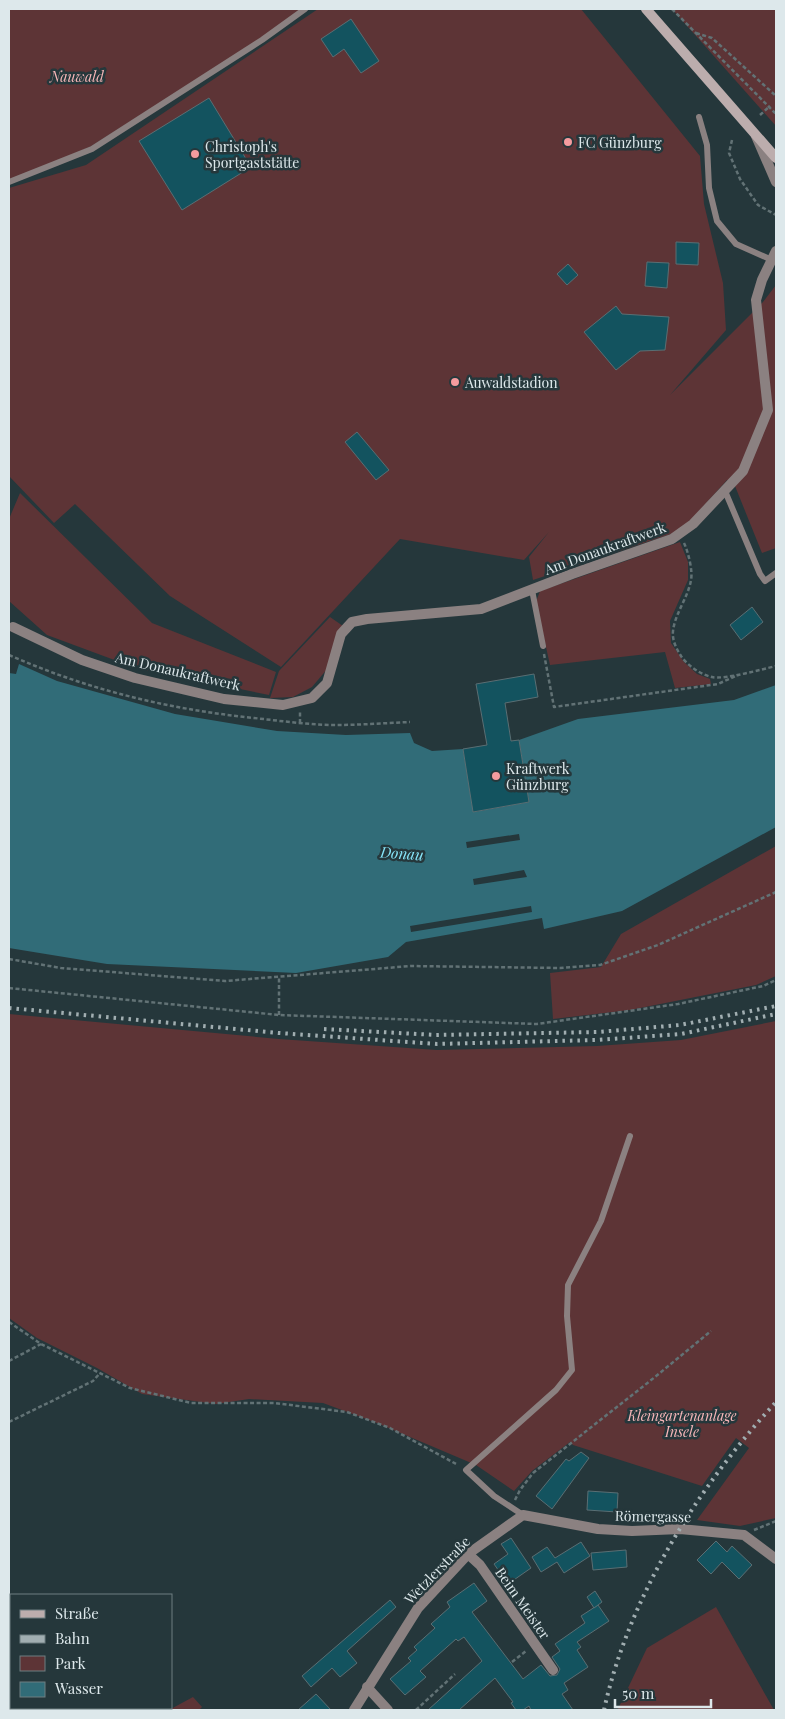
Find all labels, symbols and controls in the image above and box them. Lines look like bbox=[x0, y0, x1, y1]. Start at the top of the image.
park label: Nauwald bbox=[48, 67, 104, 86]
place label: FC Günzburg bbox=[578, 133, 662, 152]
marker: FC Günzburg bbox=[562, 136, 574, 148]
place label: Christoph's Sportgaststätte bbox=[205, 137, 299, 172]
marker: Christoph's Sportgaststätte bbox=[189, 148, 201, 160]
place label: Auwaldstadion bbox=[464, 373, 558, 392]
marker: Auwaldstadion bbox=[449, 376, 461, 388]
street label: Am Donaukraftwerk bbox=[541, 517, 669, 579]
street label: Am Donaukraftwerk bbox=[113, 647, 243, 695]
place label: Kraftwerk Günzburg bbox=[506, 759, 570, 794]
marker: Kraftwerk Günzburg bbox=[490, 770, 502, 782]
water label: Donau bbox=[379, 841, 424, 864]
park label: Kleingartenanlage Insele bbox=[626, 1406, 737, 1441]
street label: Römergasse bbox=[615, 1506, 691, 1526]
street label: Wetzlerstraße bbox=[399, 1532, 474, 1609]
street label: Beim Meister bbox=[491, 1563, 555, 1643]
legend bbox=[10, 1594, 172, 1709]
text: Straße bbox=[55, 1603, 99, 1623]
text: Bahn bbox=[55, 1628, 90, 1648]
text: Park bbox=[55, 1653, 87, 1673]
scale bar bbox=[615, 1676, 711, 1708]
text: Wasser bbox=[54, 1678, 103, 1698]
text: 50 m bbox=[622, 1683, 655, 1703]

